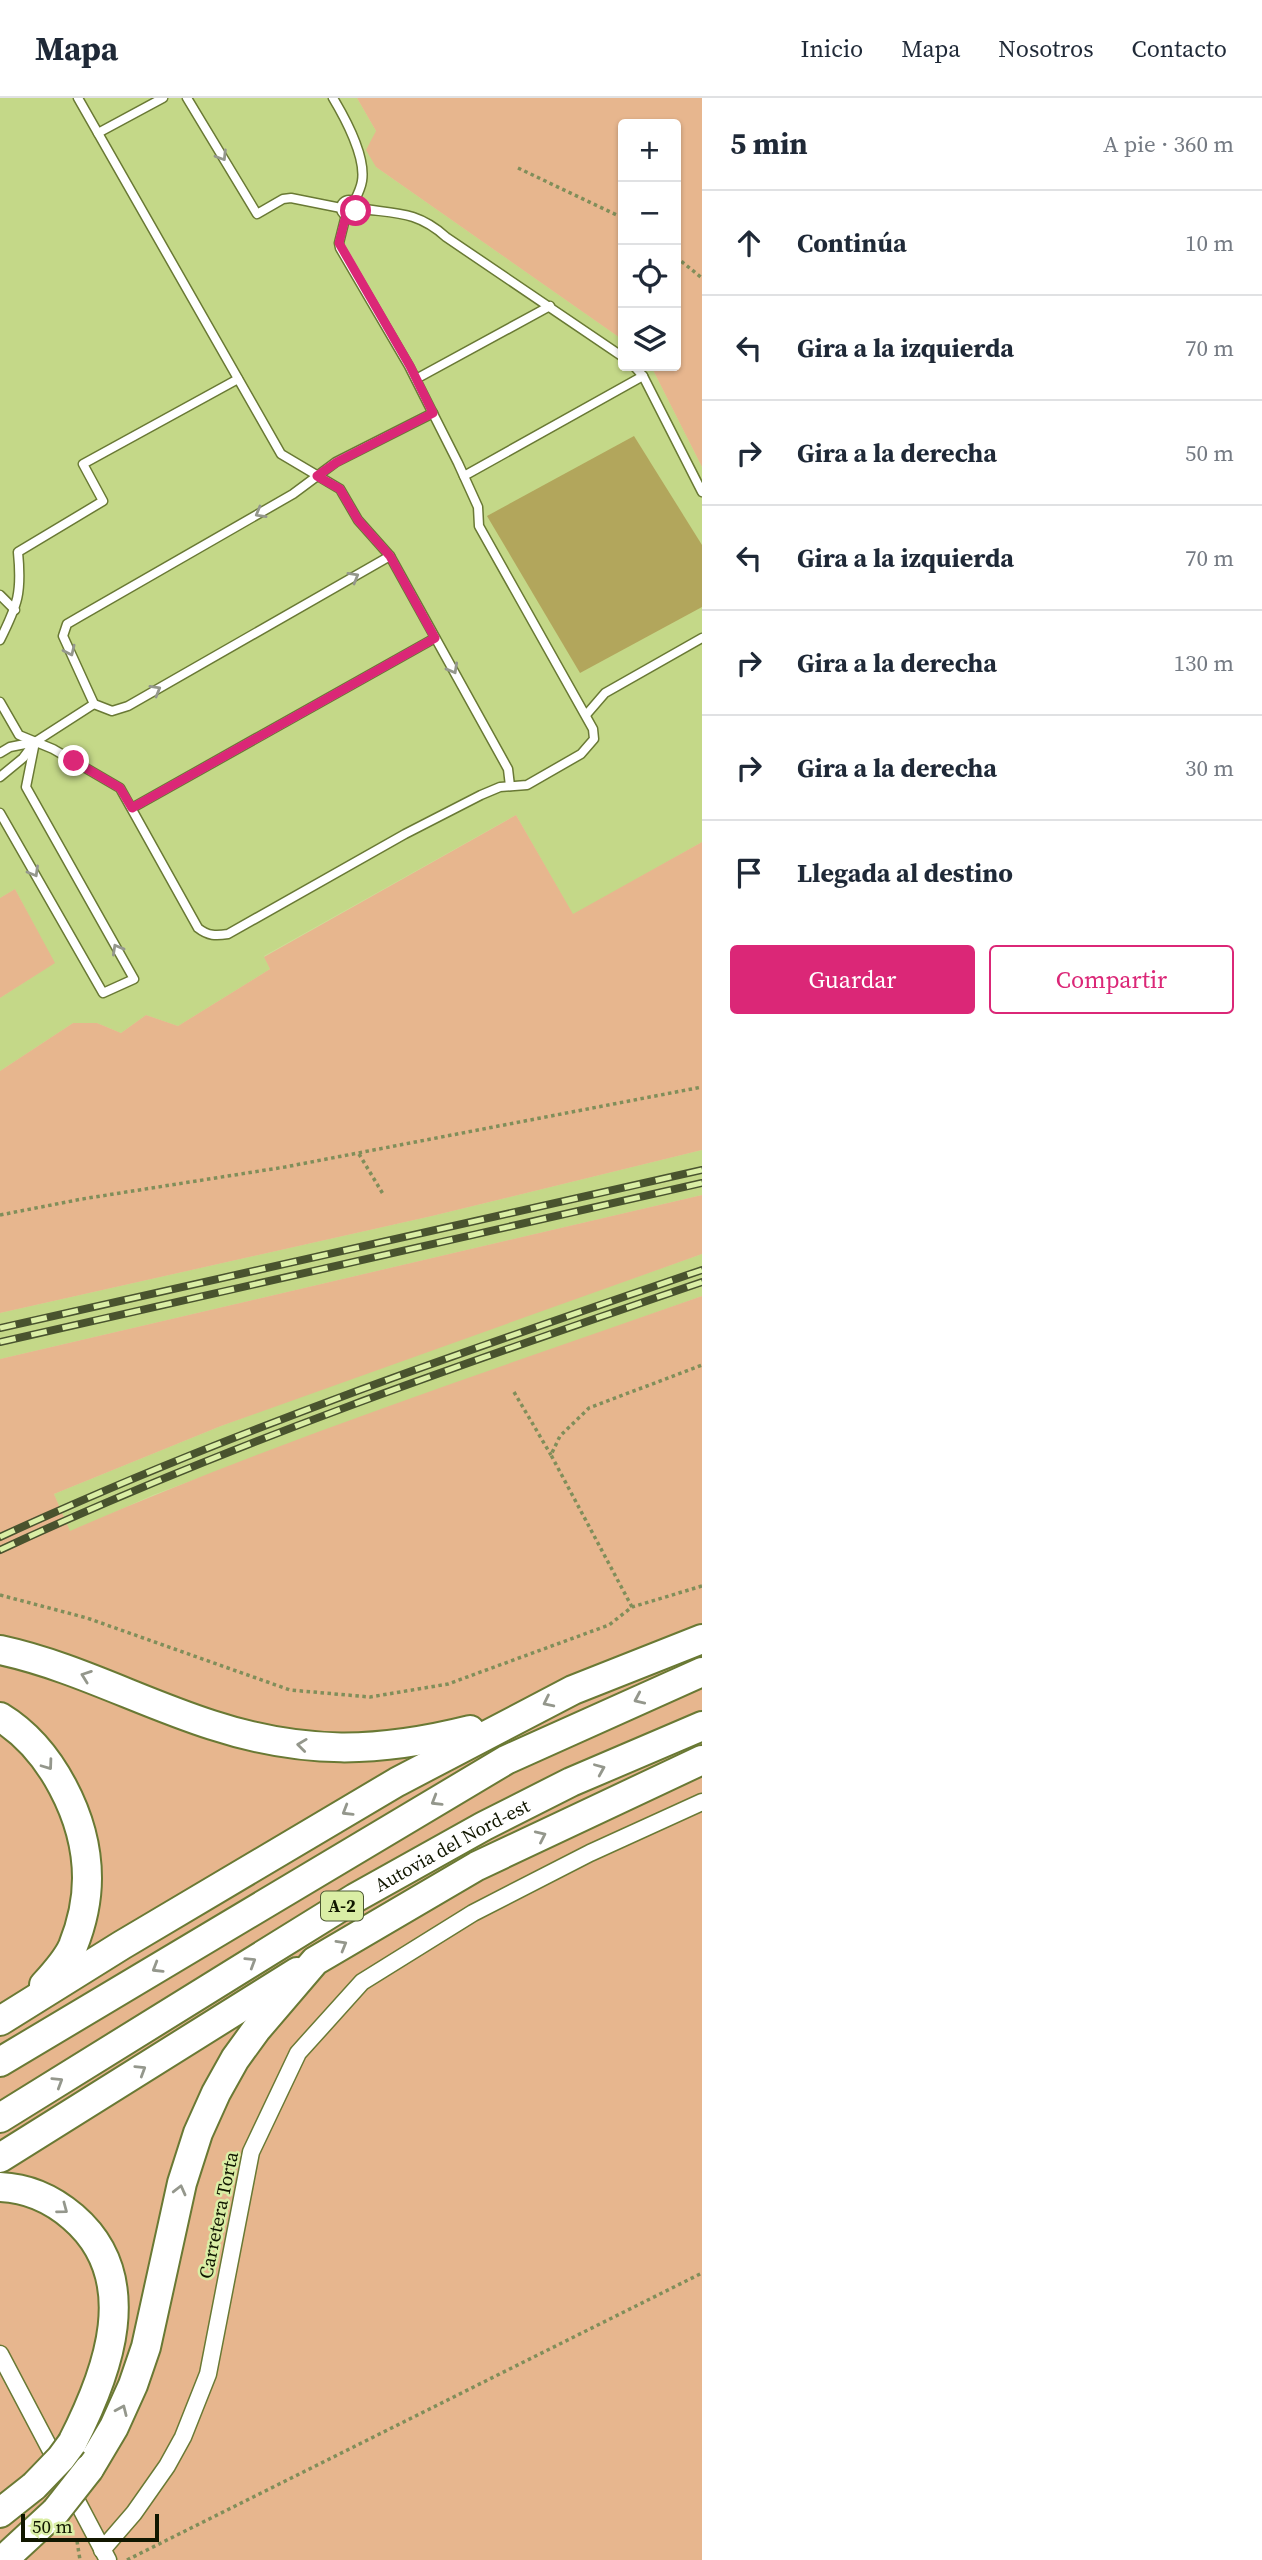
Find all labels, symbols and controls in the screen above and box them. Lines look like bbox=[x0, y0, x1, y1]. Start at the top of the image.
text: Mapa bbox=[35, 26, 118, 71]
text: Inicio bbox=[801, 32, 863, 65]
text: Mapa bbox=[901, 32, 960, 65]
text: Nosotros bbox=[998, 32, 1094, 65]
text: Contacto bbox=[1132, 32, 1227, 65]
map controls bbox=[618, 119, 681, 371]
button: + bbox=[618, 119, 681, 182]
text: 5 min bbox=[730, 123, 808, 164]
text: A pie · 360 m bbox=[1103, 128, 1234, 160]
one-way arrow bbox=[214, 149, 227, 162]
button: − bbox=[618, 182, 681, 245]
route start bbox=[340, 195, 371, 226]
icon: ahead bbox=[730, 224, 768, 262]
text: Continúa bbox=[797, 225, 907, 261]
text: 10 m bbox=[1185, 227, 1234, 259]
button: locate bbox=[618, 245, 681, 308]
button: layers bbox=[618, 308, 681, 371]
icon: left bbox=[730, 329, 768, 367]
text: Gira a la izquierda bbox=[797, 330, 1014, 366]
text: 70 m bbox=[1185, 332, 1234, 364]
icon: right bbox=[730, 434, 768, 472]
text: Gira a la derecha bbox=[797, 435, 997, 471]
text: 50 m bbox=[1185, 437, 1234, 469]
one-way arrow bbox=[255, 505, 267, 518]
icon: left bbox=[730, 539, 768, 577]
text: Gira a la izquierda bbox=[797, 540, 1014, 576]
text: 70 m bbox=[1185, 542, 1234, 574]
one-way arrow bbox=[346, 572, 359, 585]
one-way arrow bbox=[62, 644, 76, 656]
icon: right bbox=[730, 644, 768, 682]
text: Gira a la derecha bbox=[797, 645, 997, 681]
text: 130 m bbox=[1173, 647, 1234, 679]
one-way arrow bbox=[445, 662, 458, 675]
one-way arrow bbox=[149, 685, 161, 698]
route end bbox=[58, 745, 89, 776]
icon: right bbox=[730, 749, 768, 787]
text: Gira a la derecha bbox=[797, 750, 997, 786]
text: 30 m bbox=[1185, 752, 1234, 784]
icon: arrive bbox=[730, 854, 768, 892]
text: Llegada al destino bbox=[797, 855, 1013, 891]
one-way arrow bbox=[26, 865, 39, 878]
one-way arrow bbox=[112, 943, 125, 956]
button: Guardar bbox=[730, 945, 975, 1014]
button: Compartir bbox=[989, 945, 1234, 1014]
one-way arrow bbox=[81, 1670, 93, 1684]
one-way arrow bbox=[634, 1691, 646, 1705]
one-way arrow bbox=[543, 1693, 555, 1707]
one-way arrow bbox=[296, 1737, 308, 1752]
one-way arrow bbox=[39, 1757, 52, 1770]
one-way arrow bbox=[593, 1763, 605, 1777]
street label: Autovia del Nord-est bbox=[370, 1792, 534, 1898]
one-way arrow bbox=[431, 1793, 444, 1806]
one-way arrow bbox=[342, 1803, 354, 1816]
one-way arrow bbox=[534, 1830, 546, 1844]
road number: A-2 bbox=[321, 1892, 363, 1920]
one-way arrow bbox=[335, 1941, 348, 1954]
one-way arrow bbox=[244, 1958, 257, 1971]
one-way arrow bbox=[151, 1960, 164, 1973]
one-way arrow bbox=[133, 2065, 146, 2078]
one-way arrow bbox=[50, 2078, 63, 2091]
street label: Carretera Torta bbox=[192, 2149, 244, 2281]
one-way arrow bbox=[172, 2185, 186, 2197]
one-way arrow bbox=[55, 2201, 68, 2214]
one-way arrow bbox=[114, 2405, 128, 2417]
scale bar bbox=[21, 2511, 159, 2543]
text: 50 m bbox=[32, 2513, 73, 2539]

